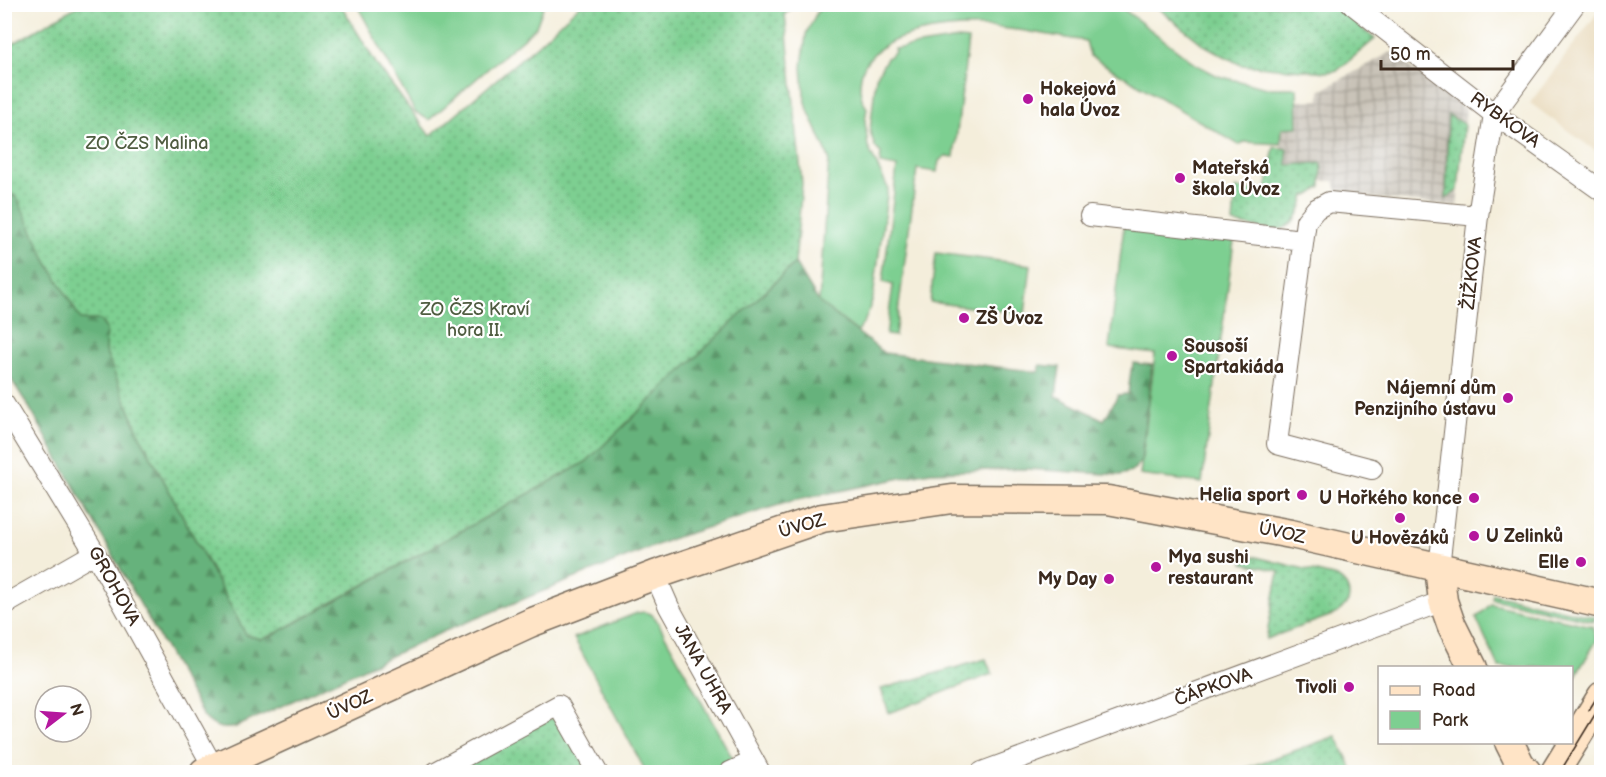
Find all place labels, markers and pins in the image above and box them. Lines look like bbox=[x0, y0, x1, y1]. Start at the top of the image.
place label: Hokejová hala Úvoz bbox=[1040, 79, 1120, 121]
marker: Hokejová hala Úvoz bbox=[1021, 92, 1035, 106]
place label: Mateřská škola Úvoz bbox=[1192, 158, 1280, 200]
marker: Mateřská škola Úvoz bbox=[1173, 171, 1187, 185]
place label: ZŠ Úvoz bbox=[976, 305, 1043, 329]
marker: ZŠ Úvoz bbox=[957, 311, 971, 325]
place label: Sousoší Spartakiáda bbox=[1184, 336, 1284, 378]
marker: Sousoší Spartakiáda bbox=[1165, 349, 1179, 363]
place label: Nájemní dům Penzijního ústavu bbox=[1354, 378, 1496, 420]
marker: Nájemní dům Penzijního ústavu bbox=[1501, 391, 1515, 405]
place label: Helia sport bbox=[1199, 485, 1290, 506]
marker: Helia sport bbox=[1295, 488, 1309, 502]
place label: U Hořkého konce bbox=[1319, 488, 1462, 509]
marker: U Hořkého konce bbox=[1467, 491, 1481, 505]
marker: U Hovězáků bbox=[1393, 511, 1407, 525]
place label: U Zelinků bbox=[1486, 526, 1563, 547]
place label: U Hovězáků bbox=[1351, 528, 1449, 549]
marker: U Zelinků bbox=[1467, 529, 1481, 543]
place label: Mya sushi restaurant bbox=[1168, 547, 1253, 589]
place label: Elle bbox=[1538, 552, 1569, 573]
marker: Elle bbox=[1574, 555, 1588, 569]
marker: Mya sushi restaurant bbox=[1149, 560, 1163, 574]
place label: My Day bbox=[1038, 569, 1098, 590]
marker: My Day bbox=[1102, 572, 1116, 586]
place label: Tivoli bbox=[1296, 677, 1337, 698]
marker: Tivoli bbox=[1342, 680, 1356, 694]

